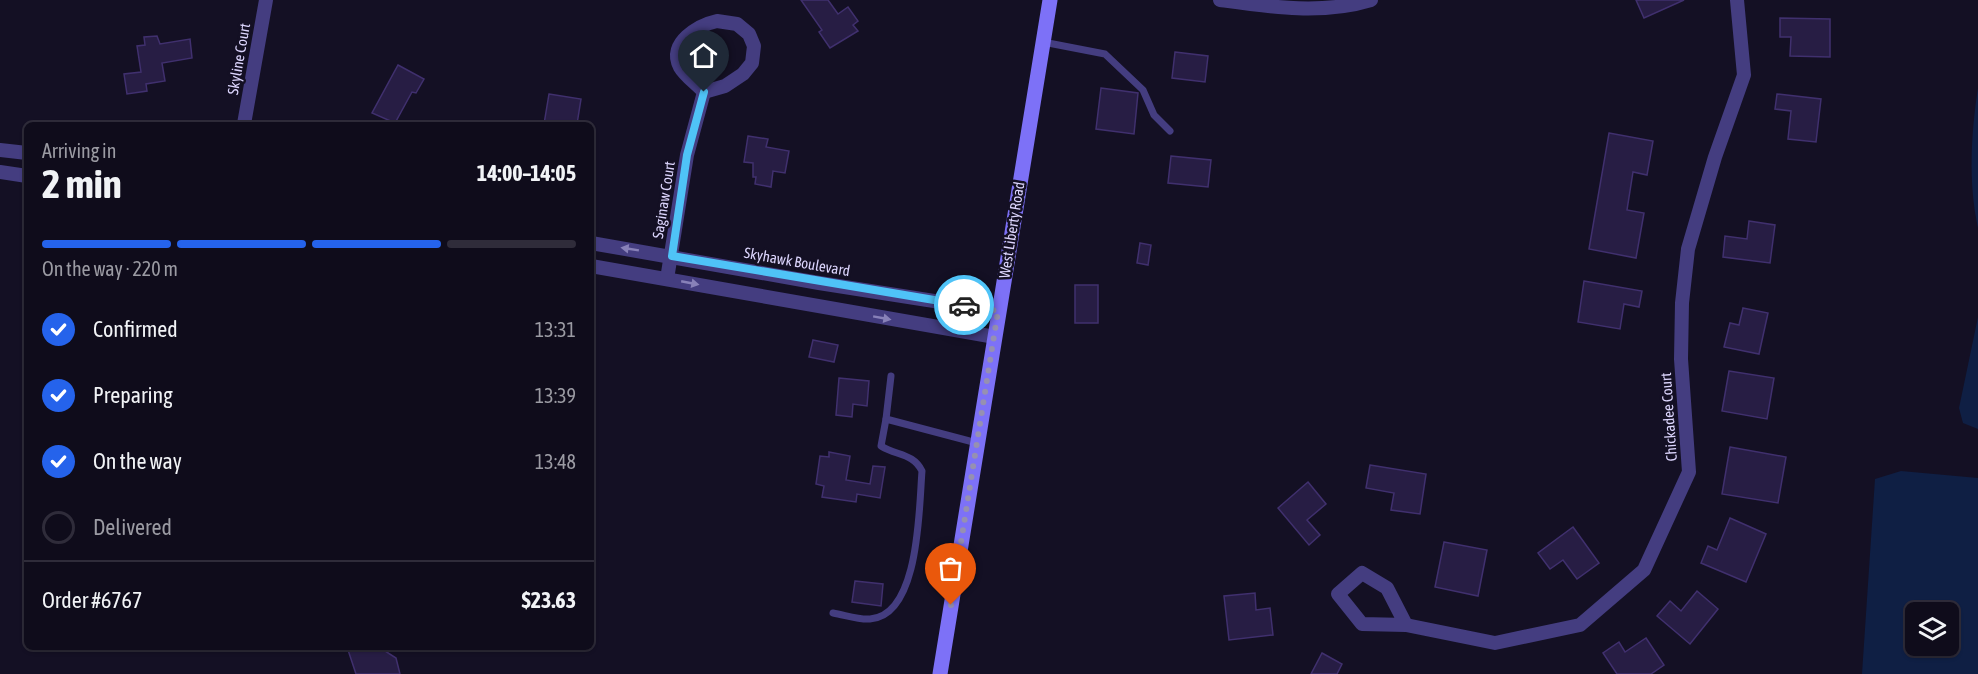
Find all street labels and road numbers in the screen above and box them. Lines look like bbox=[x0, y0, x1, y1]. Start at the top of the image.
street label: Skyline Court bbox=[224, 22, 253, 96]
street label: Saginaw Court bbox=[649, 160, 678, 240]
street label: West Liberty Road bbox=[995, 180, 1028, 279]
street label: Skyhawk Boulevard bbox=[743, 244, 851, 279]
street label: Chickadee Court bbox=[1657, 372, 1680, 462]

